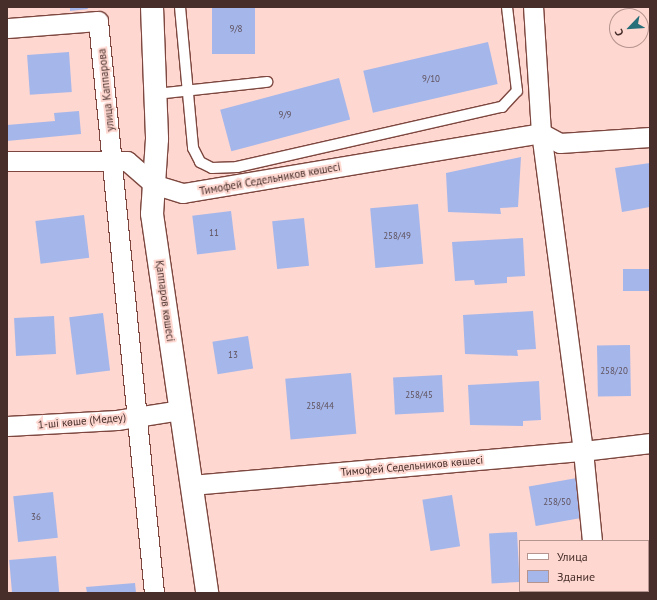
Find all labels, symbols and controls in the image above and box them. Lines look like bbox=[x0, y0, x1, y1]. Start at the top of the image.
north arrow bbox=[609, 8, 649, 48]
house number: 9/8 bbox=[230, 24, 242, 34]
text: С bbox=[611, 27, 627, 38]
street label: улица Каппарова bbox=[95, 48, 117, 132]
house number: 9/10 bbox=[422, 74, 440, 84]
house number: 9/9 bbox=[279, 110, 291, 120]
street label: Тимофей Седельников көшесі bbox=[198, 160, 342, 198]
house number: 11 bbox=[209, 228, 219, 238]
house number: 258/49 bbox=[383, 231, 411, 241]
street label: Қаппаров көшесі bbox=[153, 259, 177, 343]
house number: 13 bbox=[228, 350, 238, 360]
house number: 258/20 bbox=[600, 366, 628, 376]
house number: 258/45 bbox=[405, 390, 433, 400]
house number: 258/44 bbox=[306, 401, 334, 411]
street label: 1-ші көше (Медеу) bbox=[37, 411, 127, 431]
street label: Тимофей Седельников көшесі bbox=[340, 453, 484, 479]
house number: 258/50 bbox=[543, 497, 571, 507]
house number: 36 bbox=[31, 512, 41, 522]
legend bbox=[519, 540, 649, 592]
text: Улица bbox=[557, 549, 588, 564]
text: Здание bbox=[557, 569, 595, 584]

